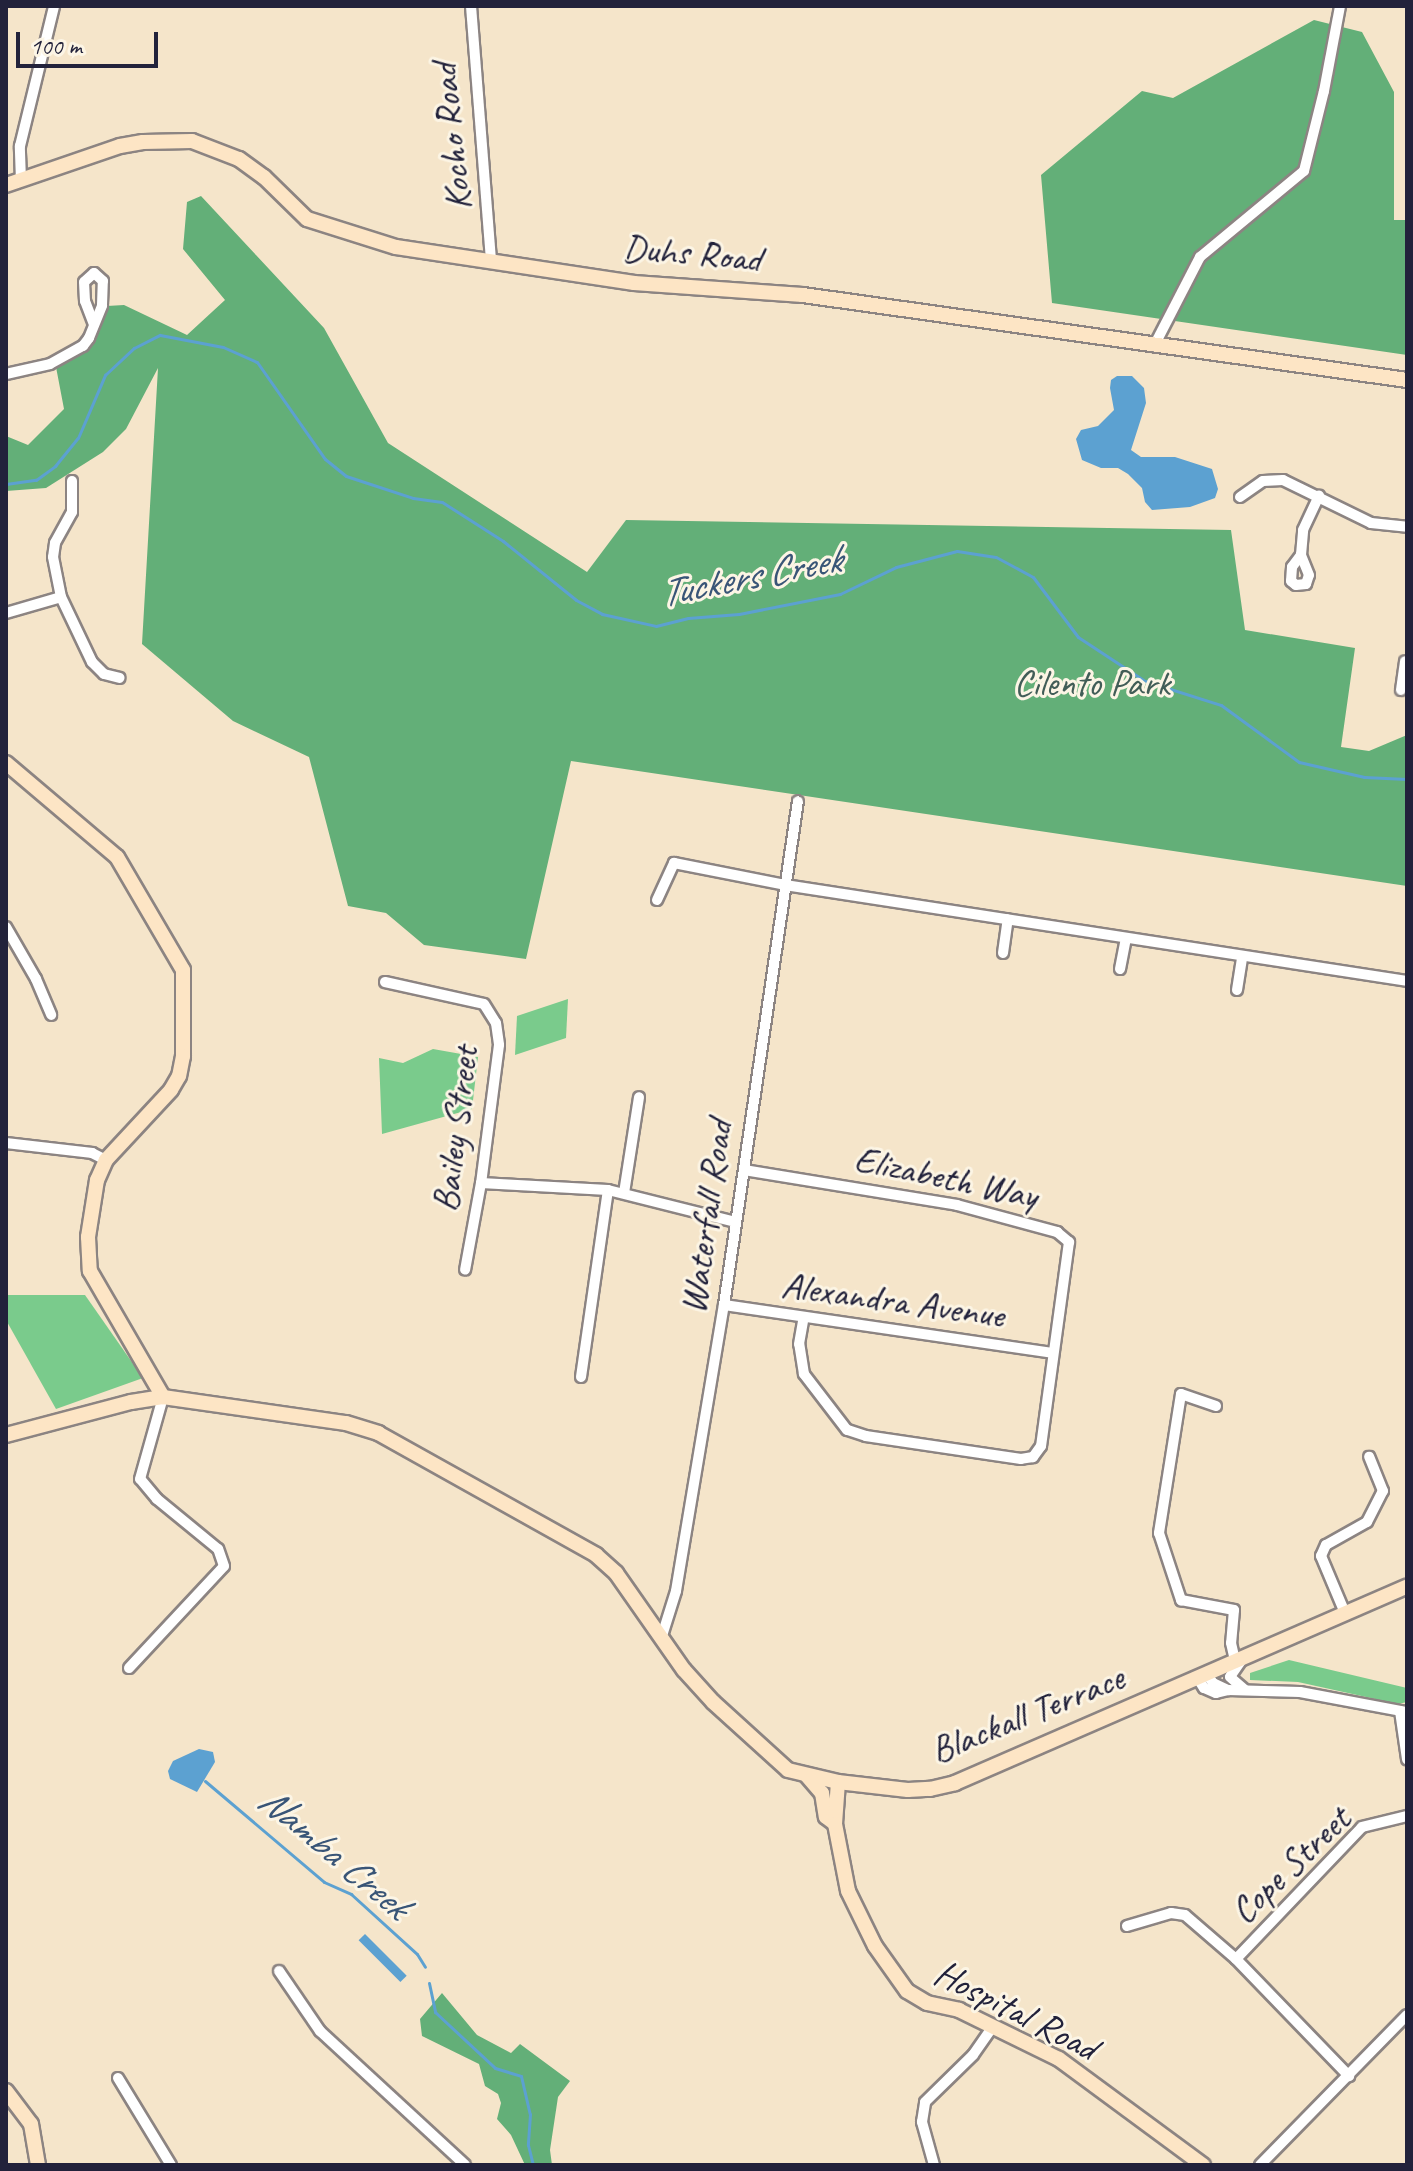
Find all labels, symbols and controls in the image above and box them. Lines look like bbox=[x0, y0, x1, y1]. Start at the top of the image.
scale bar bbox=[20, 16, 162, 66]
text: 100 m bbox=[30, 31, 82, 61]
street label: Kocho Road bbox=[421, 61, 481, 213]
street label: Duhs Road bbox=[621, 224, 763, 282]
water label: Tuckers Creek bbox=[656, 535, 844, 617]
park label: Cilento Park bbox=[1014, 660, 1170, 706]
street label: Bailey Street bbox=[422, 1043, 488, 1215]
street label: Waterfall Road bbox=[670, 1117, 742, 1317]
street label: Elizabeth Way bbox=[851, 1135, 1041, 1219]
street label: Alexandra Avenue bbox=[779, 1262, 1007, 1338]
street label: Blackall Terrace bbox=[924, 1655, 1130, 1773]
water label: Namba Creek bbox=[249, 1775, 419, 1929]
street label: Cope Street bbox=[1220, 1796, 1360, 1934]
street label: Hospital Road bbox=[927, 1950, 1105, 2070]

